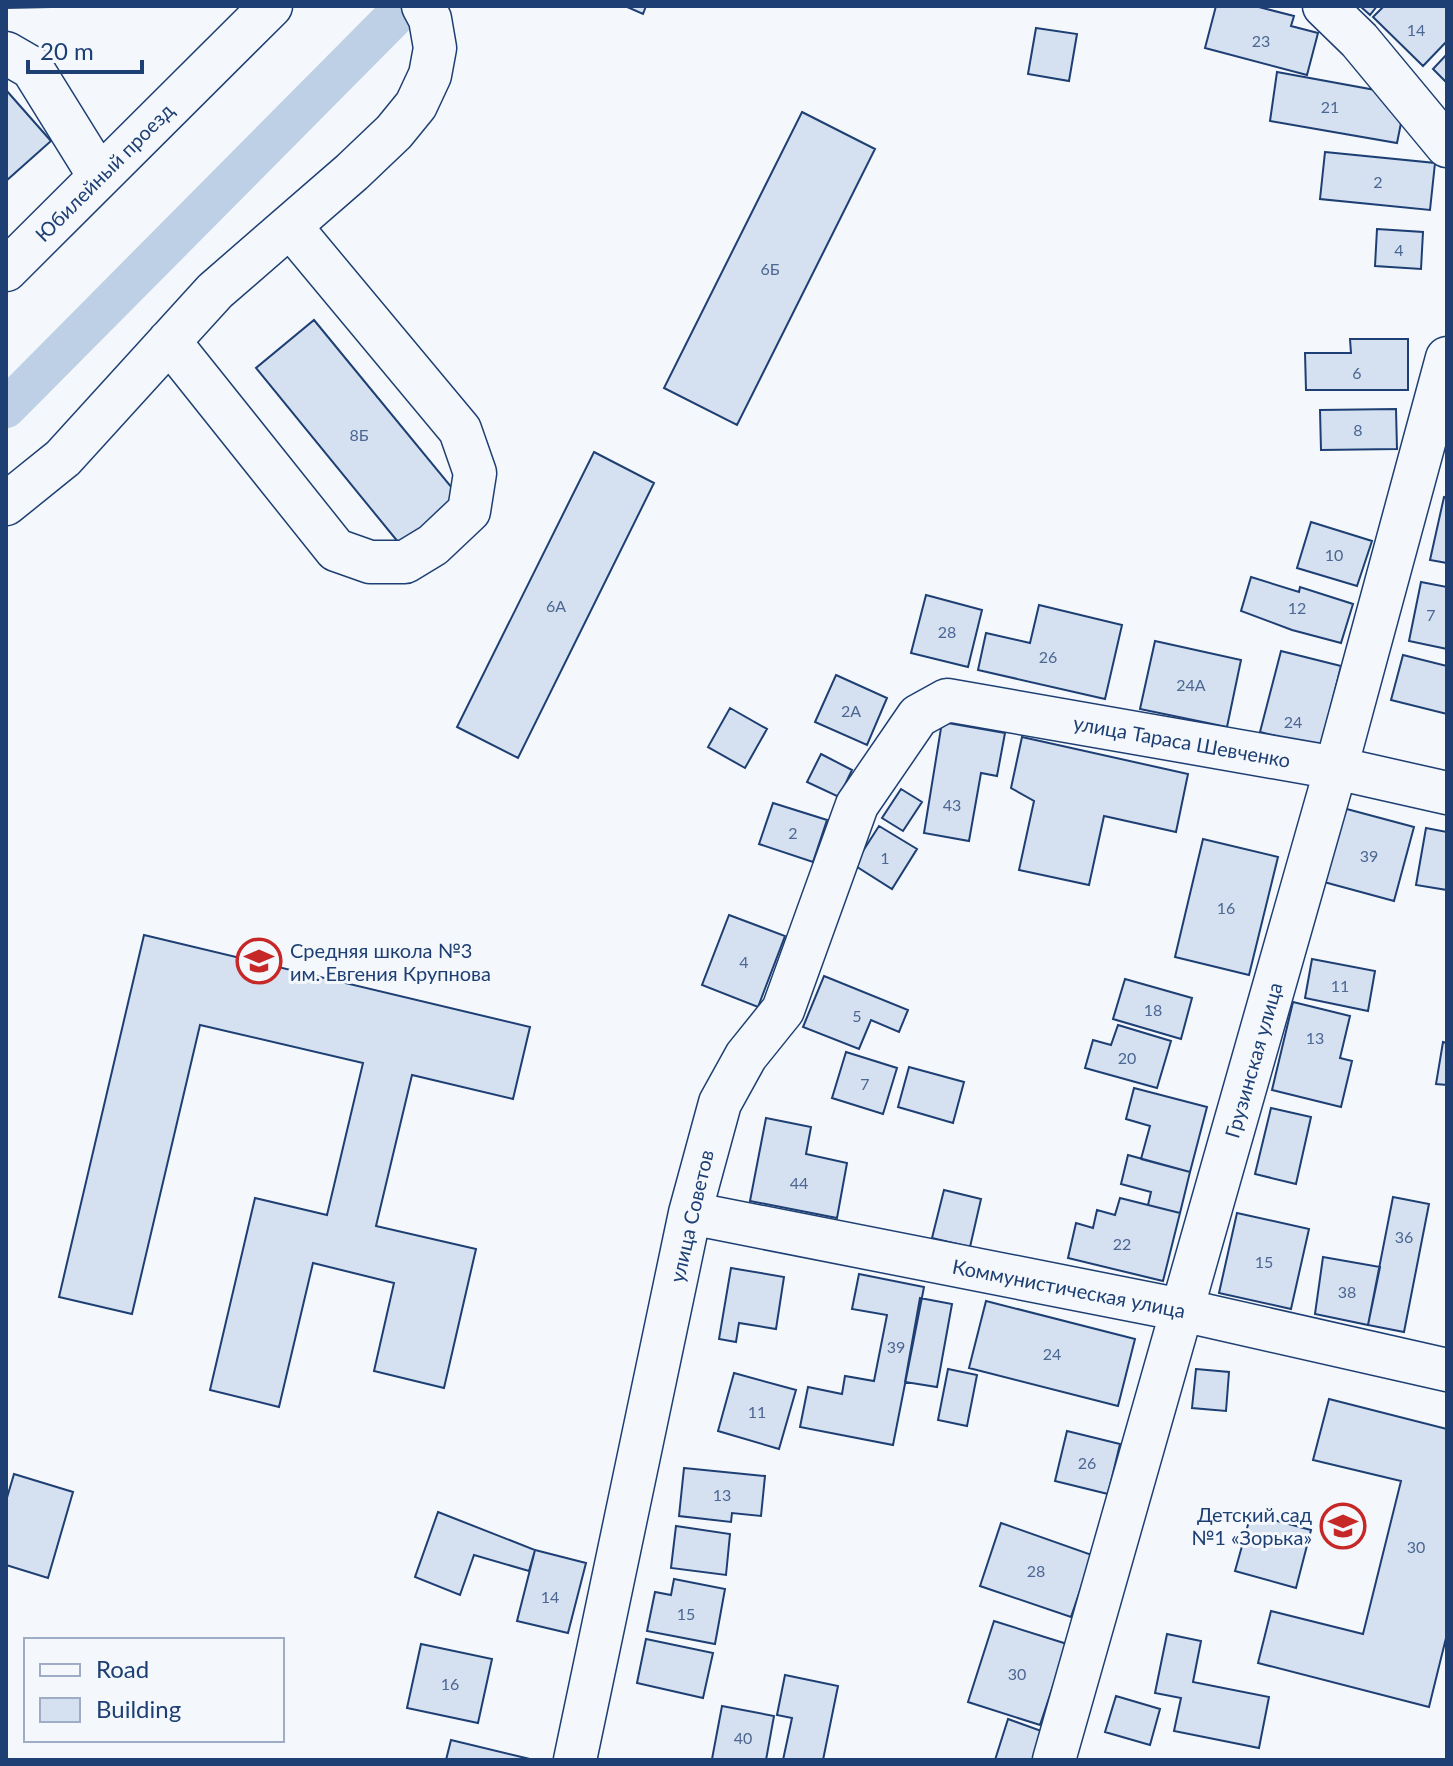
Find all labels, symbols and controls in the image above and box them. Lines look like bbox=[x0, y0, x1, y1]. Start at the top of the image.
house number: 14 bbox=[1407, 20, 1425, 39]
scale bar bbox=[28, 24, 142, 74]
house number: 23 bbox=[1252, 31, 1270, 50]
text: 20 m bbox=[40, 36, 94, 65]
house number: 21 bbox=[1321, 97, 1339, 116]
street label: Юбилейный проезд bbox=[30, 98, 178, 246]
house number: 2 bbox=[1373, 172, 1383, 191]
house number: 4 bbox=[1394, 240, 1404, 259]
house number: 6Б bbox=[760, 259, 780, 278]
house number: 6 bbox=[1352, 363, 1362, 382]
house number: 8 bbox=[1353, 420, 1363, 439]
house number: 8Б bbox=[349, 425, 369, 444]
house number: 10 bbox=[1325, 545, 1343, 564]
house number: 6А bbox=[546, 596, 566, 615]
house number: 12 bbox=[1288, 598, 1306, 617]
house number: 7 bbox=[1426, 605, 1436, 624]
house number: 28 bbox=[938, 622, 956, 641]
house number: 26 bbox=[1039, 647, 1057, 666]
house number: 24А bbox=[1176, 675, 1206, 694]
house number: 2А bbox=[841, 701, 861, 720]
street label: улица Тараса Шевченко bbox=[1072, 710, 1292, 772]
house number: 24 bbox=[1284, 712, 1302, 731]
house number: 43 bbox=[943, 795, 961, 814]
house number: 2 bbox=[788, 823, 798, 842]
house number: 39 bbox=[1360, 846, 1378, 865]
house number: 1 bbox=[880, 848, 890, 867]
house number: 16 bbox=[1217, 898, 1235, 917]
school or university icon: Средняя школа №3 им. Евгения Крупнова bbox=[235, 937, 283, 985]
place label: Средняя школа №3 им. Евгения Крупнова bbox=[290, 938, 491, 985]
house number: 4 bbox=[739, 952, 749, 971]
house number: 11 bbox=[1331, 976, 1349, 995]
street label: Грузинская улица bbox=[1219, 979, 1287, 1141]
house number: 18 bbox=[1144, 1000, 1162, 1019]
house number: 5 bbox=[852, 1006, 862, 1025]
house number: 13 bbox=[1306, 1028, 1324, 1047]
house number: 20 bbox=[1118, 1048, 1136, 1067]
house number: 7 bbox=[860, 1074, 870, 1093]
street label: улица Советов bbox=[664, 1147, 718, 1285]
house number: 44 bbox=[790, 1173, 808, 1192]
house number: 36 bbox=[1395, 1227, 1413, 1246]
house number: 22 bbox=[1113, 1234, 1131, 1253]
house number: 15 bbox=[1255, 1252, 1273, 1271]
street label: Коммунистическая улица bbox=[951, 1254, 1187, 1322]
house number: 38 bbox=[1338, 1282, 1356, 1301]
house number: 39 bbox=[887, 1337, 905, 1356]
house number: 24 bbox=[1043, 1344, 1061, 1363]
house number: 11 bbox=[748, 1402, 766, 1421]
house number: 26 bbox=[1078, 1453, 1096, 1472]
house number: 13 bbox=[713, 1485, 731, 1504]
place label: Детский сад №1 «Зорька» bbox=[1191, 1502, 1312, 1549]
school or university icon: Детский сад №1 «Зорька» bbox=[1319, 1502, 1367, 1550]
house number: 30 bbox=[1407, 1537, 1425, 1556]
house number: 28 bbox=[1027, 1561, 1045, 1580]
house number: 14 bbox=[541, 1587, 559, 1606]
house number: 15 bbox=[677, 1604, 695, 1623]
legend bbox=[24, 1638, 284, 1742]
text: Road bbox=[96, 1654, 149, 1683]
house number: 30 bbox=[1008, 1664, 1026, 1683]
house number: 16 bbox=[441, 1674, 459, 1693]
text: Building bbox=[96, 1694, 181, 1723]
house number: 40 bbox=[734, 1728, 752, 1747]

